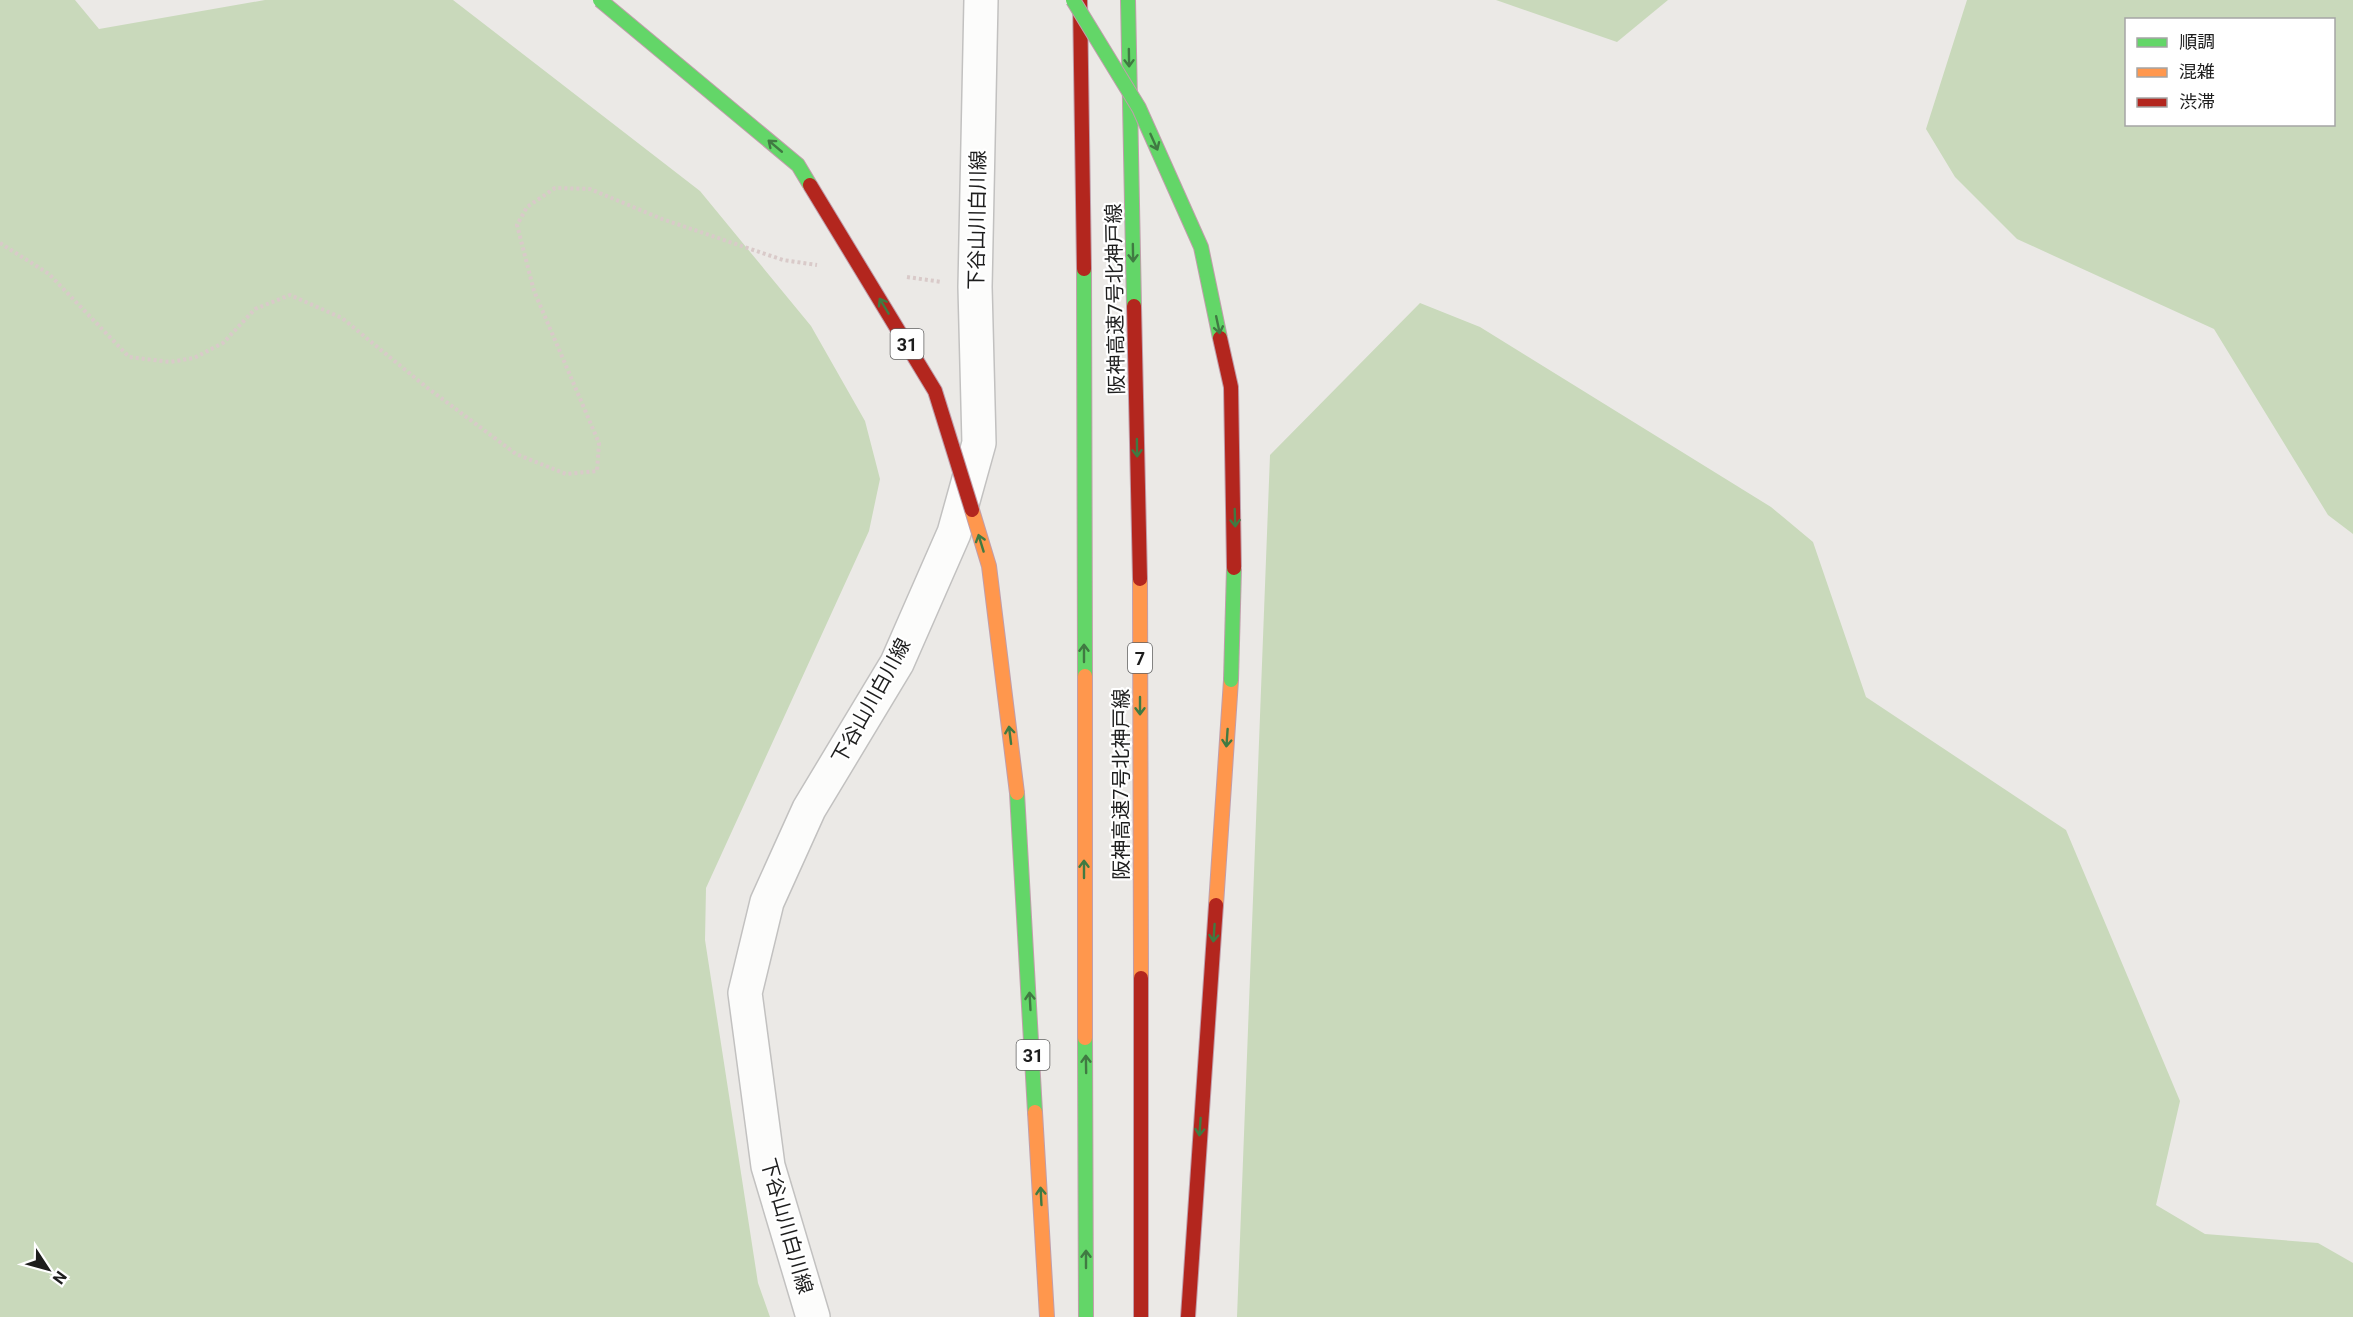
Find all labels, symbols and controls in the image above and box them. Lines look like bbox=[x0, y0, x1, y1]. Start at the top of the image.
legend bbox=[2125, 18, 2335, 126]
text: 順調 bbox=[2179, 31, 2215, 52]
one-way arrow bbox=[1123, 48, 1135, 68]
text: 混雑 bbox=[2179, 61, 2215, 82]
text: 渋滞 bbox=[2179, 91, 2215, 112]
one-way arrow bbox=[1149, 132, 1160, 150]
one-way arrow bbox=[767, 139, 783, 152]
street label: 下谷山川白川線 bbox=[964, 150, 990, 290]
street label: 阪神高速7号北神戸線 bbox=[1101, 203, 1129, 395]
one-way arrow bbox=[1127, 243, 1139, 263]
one-way arrow bbox=[877, 298, 889, 315]
one-way arrow bbox=[1213, 315, 1224, 334]
road number: 31 bbox=[890, 329, 924, 359]
one-way arrow bbox=[1131, 438, 1143, 458]
one-way arrow bbox=[1229, 508, 1240, 528]
one-way arrow bbox=[975, 534, 986, 553]
street label: 下谷山川白川線 bbox=[827, 634, 915, 768]
one-way arrow bbox=[1078, 643, 1090, 663]
road number: 7 bbox=[1128, 643, 1152, 673]
street label: 阪神高速7号北神戸線 bbox=[1109, 688, 1133, 880]
one-way arrow bbox=[1134, 696, 1146, 716]
one-way arrow bbox=[1004, 726, 1015, 746]
one-way arrow bbox=[1221, 728, 1232, 748]
one-way arrow bbox=[1078, 859, 1090, 879]
one-way arrow bbox=[1208, 922, 1219, 942]
one-way arrow bbox=[1024, 992, 1035, 1011]
road number: 31 bbox=[1016, 1040, 1050, 1070]
one-way arrow bbox=[1081, 1054, 1092, 1074]
one-way arrow bbox=[1195, 1117, 1206, 1137]
street label: 下谷山川白川線 bbox=[756, 1155, 818, 1297]
one-way arrow bbox=[1036, 1186, 1047, 1206]
north arrow bbox=[18, 1239, 78, 1299]
one-way arrow bbox=[1080, 1249, 1092, 1269]
text: N bbox=[49, 1267, 71, 1288]

